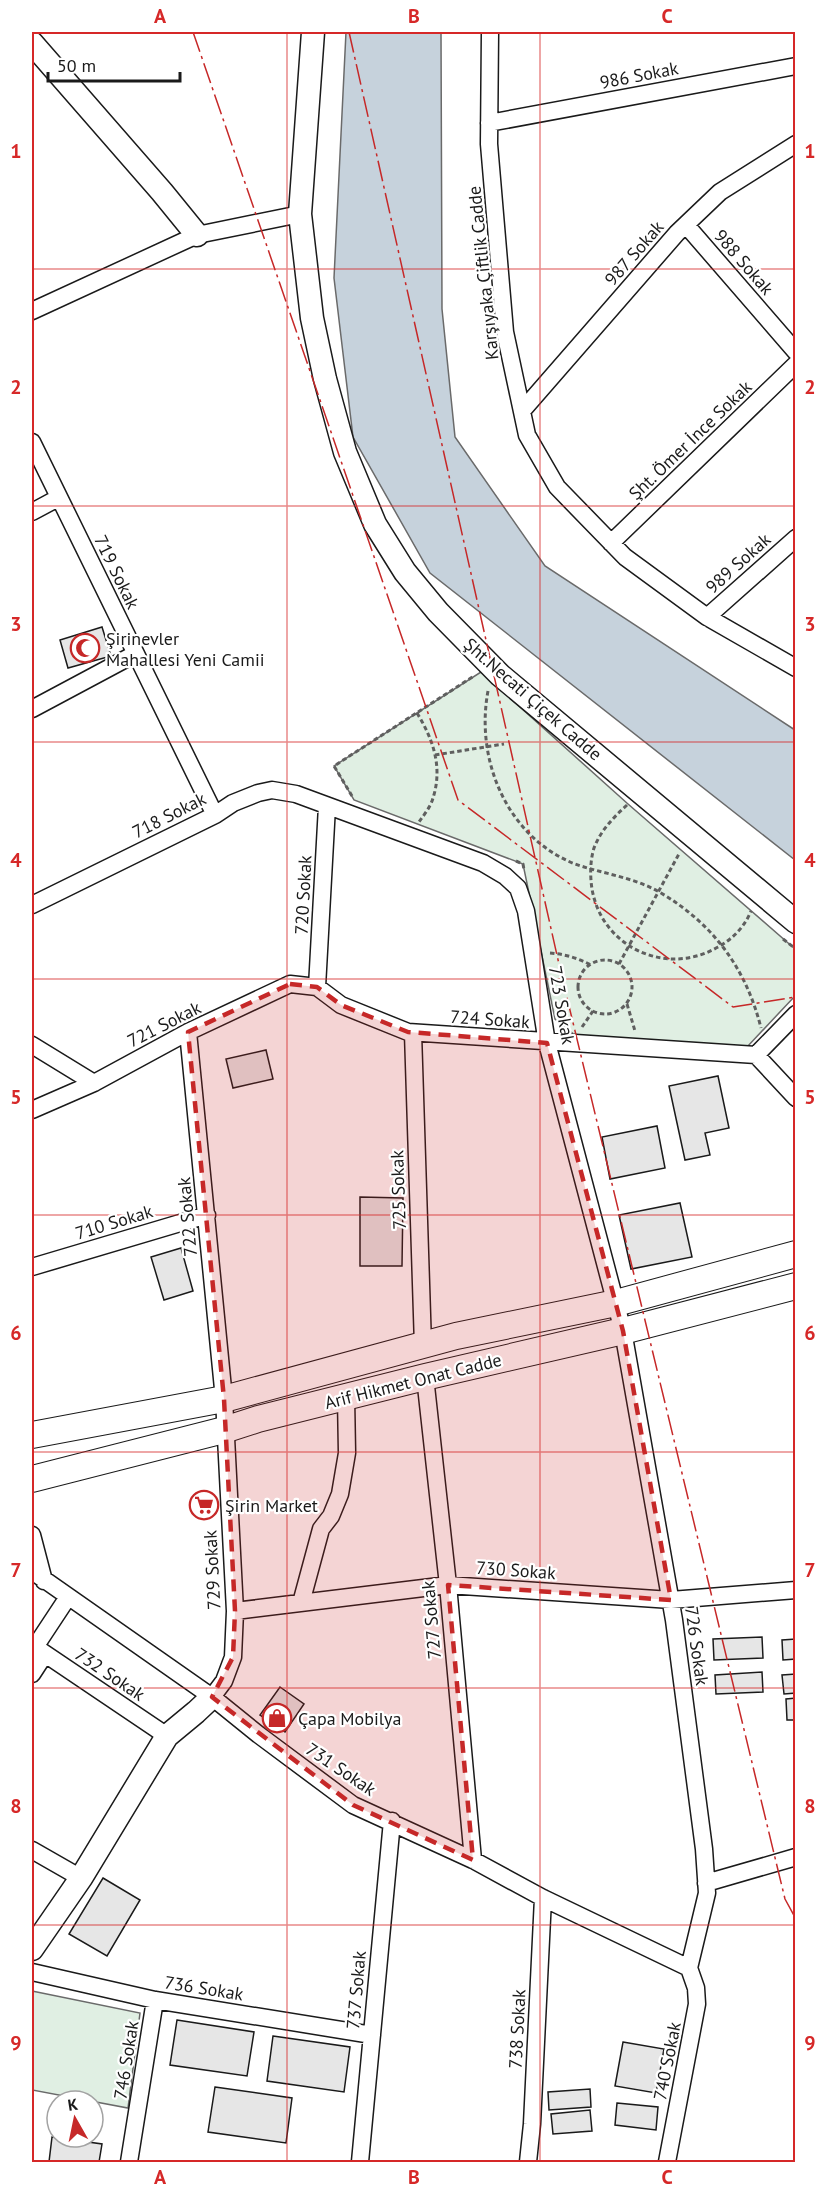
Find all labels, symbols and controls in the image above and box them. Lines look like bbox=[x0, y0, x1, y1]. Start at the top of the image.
text: A bbox=[154, 3, 167, 29]
text: B bbox=[408, 3, 420, 29]
text: C bbox=[661, 3, 673, 29]
scale bar bbox=[48, 45, 180, 83]
text: 50 m bbox=[57, 54, 96, 77]
street label: 986 Sokak bbox=[598, 56, 681, 94]
text: 1 bbox=[10, 138, 22, 164]
text: 1 bbox=[804, 138, 816, 164]
street label: Karşıyaka Çiftlik Cadde bbox=[462, 185, 504, 361]
street label: 987 Sokak bbox=[600, 215, 669, 290]
street label: 988 Sokak bbox=[709, 224, 779, 300]
text: 2 bbox=[10, 374, 22, 400]
text: 2 bbox=[804, 374, 816, 400]
street label: Şht. Ömer İnce Sokak bbox=[624, 375, 757, 505]
street label: 989 Sokak bbox=[701, 528, 776, 598]
street label: 719 Sokak bbox=[89, 531, 145, 613]
text: 3 bbox=[10, 611, 22, 637]
text: 3 bbox=[804, 611, 816, 637]
place label: Şirinevler Mahallesi Yeni Camii bbox=[106, 627, 265, 671]
mosque icon: Şirinevler Mahallesi Yeni Camii bbox=[69, 632, 101, 664]
street label: Şht.Necati Çiçek Cadde bbox=[459, 633, 607, 765]
street label: 718 Sokak bbox=[128, 787, 210, 843]
text: 4 bbox=[10, 847, 22, 873]
text: 4 bbox=[804, 847, 816, 873]
street label: 720 Sokak bbox=[289, 854, 317, 935]
street label: 723 Sokak bbox=[544, 964, 580, 1047]
street label: 721 Sokak bbox=[123, 996, 205, 1052]
street label: 724 Sokak bbox=[449, 1005, 531, 1033]
text: 5 bbox=[10, 1084, 22, 1110]
text: 5 bbox=[804, 1084, 816, 1110]
street label: 725 Sokak bbox=[385, 1149, 411, 1230]
street label: 722 Sokak bbox=[172, 1176, 202, 1258]
street label: 710 Sokak bbox=[73, 1199, 156, 1245]
text: 6 bbox=[10, 1320, 22, 1346]
text: 6 bbox=[804, 1320, 816, 1346]
street label: Arif Hikmet Onat Cadde bbox=[322, 1348, 504, 1414]
supermarket icon: Şirin Market bbox=[188, 1489, 220, 1521]
place label: Şirin Market bbox=[225, 1494, 318, 1517]
street label: 729 Sokak bbox=[198, 1529, 226, 1610]
street label: 730 Sokak bbox=[475, 1556, 557, 1584]
text: 7 bbox=[10, 1557, 22, 1583]
text: 7 bbox=[804, 1557, 816, 1583]
street label: 727 Sokak bbox=[416, 1579, 446, 1660]
street label: 726 Sokak bbox=[680, 1605, 714, 1687]
street label: 732 Sokak bbox=[71, 1642, 150, 1706]
shop icon: Çapa Mobilya bbox=[261, 1702, 293, 1734]
place label: Çapa Mobilya bbox=[298, 1707, 401, 1730]
street label: 731 Sokak bbox=[302, 1737, 381, 1801]
text: 8 bbox=[10, 1793, 22, 1819]
text: 8 bbox=[804, 1793, 816, 1819]
street label: 737 Sokak bbox=[341, 1949, 371, 2030]
street label: 736 Sokak bbox=[163, 1970, 245, 2006]
street label: 738 Sokak bbox=[503, 1988, 531, 2069]
street label: 746 Sokak bbox=[108, 2019, 144, 2101]
street label: 740 Sokak bbox=[648, 2019, 686, 2102]
text: 9 bbox=[10, 2030, 22, 2056]
text: 9 bbox=[804, 2030, 816, 2056]
north arrow bbox=[45, 2089, 105, 2149]
text: K bbox=[66, 2094, 79, 2115]
text: A bbox=[154, 2164, 167, 2190]
text: B bbox=[408, 2164, 420, 2190]
text: C bbox=[661, 2164, 673, 2190]

